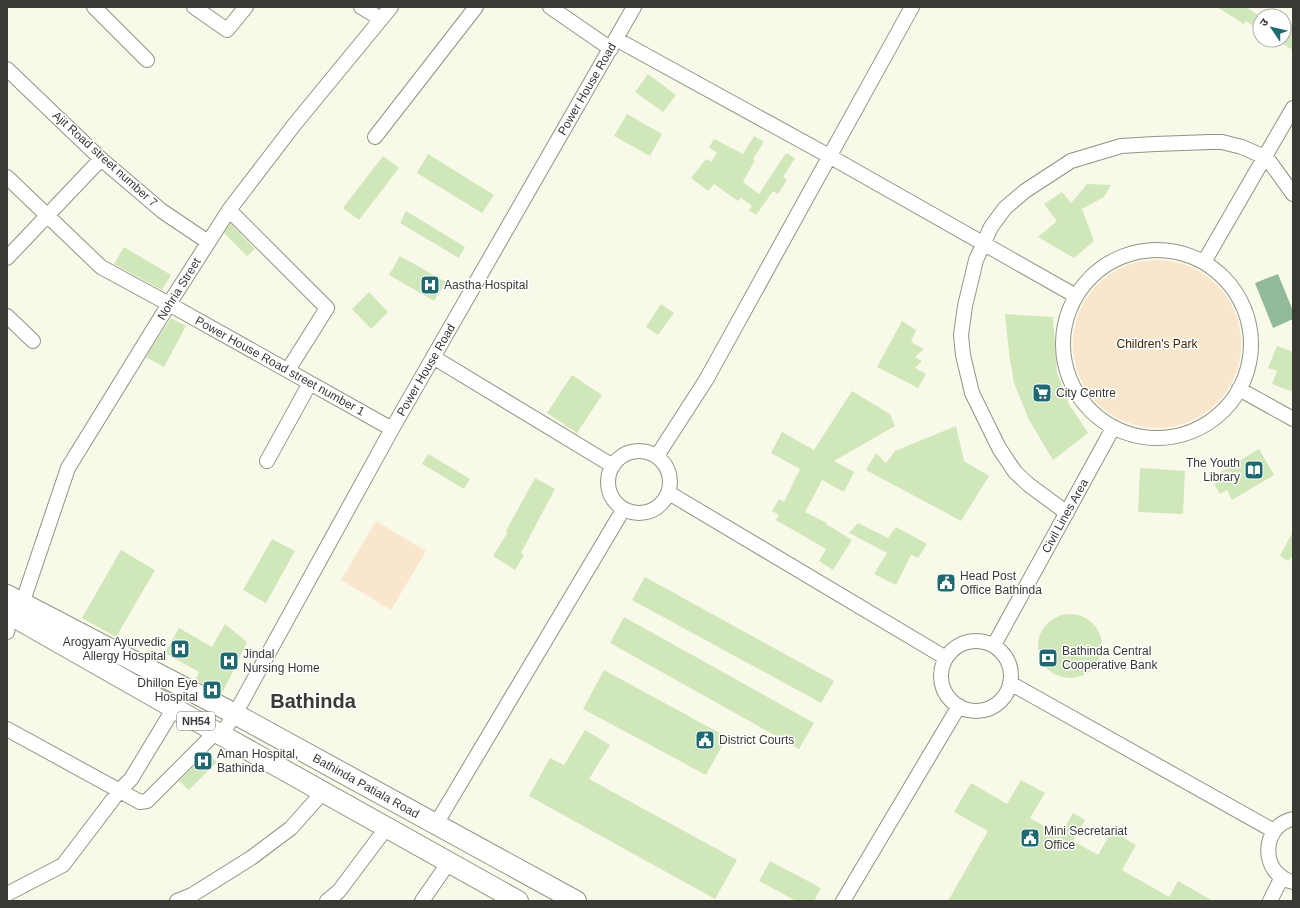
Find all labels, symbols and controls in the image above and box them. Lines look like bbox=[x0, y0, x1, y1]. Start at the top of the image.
north arrow bbox=[1252, 8, 1292, 48]
text: उ bbox=[1257, 16, 1271, 28]
street label: Power House Road bbox=[555, 40, 619, 138]
street label: Ajit Road street number 7 bbox=[50, 108, 160, 210]
street label: Nohria Street bbox=[154, 255, 204, 323]
hospital icon: Aastha Hospital bbox=[419, 274, 441, 296]
place label: Aastha Hospital bbox=[444, 278, 528, 292]
street label: Power House Road street number 1 bbox=[193, 313, 367, 419]
street label: Power House Road bbox=[394, 321, 458, 419]
park label: Children's Park bbox=[1117, 337, 1198, 351]
supermarket icon: City Centre bbox=[1031, 382, 1053, 404]
place label: City Centre bbox=[1056, 386, 1116, 400]
place label: The Youth Library bbox=[1186, 456, 1240, 484]
library icon: The Youth Library bbox=[1243, 459, 1265, 481]
street label: Civil Lines Area bbox=[1039, 476, 1091, 556]
place label: Head Post Office Bathinda bbox=[960, 569, 1042, 597]
public building icon: Head Post Office Bathinda bbox=[935, 572, 957, 594]
place label: Arogyam Ayurvedic Allergy Hospital bbox=[63, 635, 166, 663]
hospital icon: Arogyam Ayurvedic Allergy Hospital bbox=[169, 638, 191, 660]
place label: Bathinda Central Cooperative Bank bbox=[1062, 644, 1158, 672]
place label: Jindal Nursing Home bbox=[243, 647, 320, 675]
bank icon: Bathinda Central Cooperative Bank bbox=[1037, 647, 1059, 669]
hospital icon: Jindal Nursing Home bbox=[218, 650, 240, 672]
place label: Dhillon Eye Hospital bbox=[137, 676, 198, 704]
hospital icon: Dhillon Eye Hospital bbox=[201, 679, 223, 701]
district label: Bathinda bbox=[270, 690, 357, 712]
road number: NH54 bbox=[177, 712, 215, 730]
public building icon: District Courts bbox=[694, 729, 716, 751]
place label: District Courts bbox=[719, 733, 794, 747]
place label: Aman Hospital, Bathinda bbox=[217, 747, 298, 775]
hospital icon: Aman Hospital, Bathinda bbox=[192, 750, 214, 772]
street label: Bathinda Patiala Road bbox=[310, 751, 422, 821]
place label: Mini Secretariat Office bbox=[1044, 824, 1128, 852]
public building icon: Mini Secretariat Office bbox=[1019, 827, 1041, 849]

